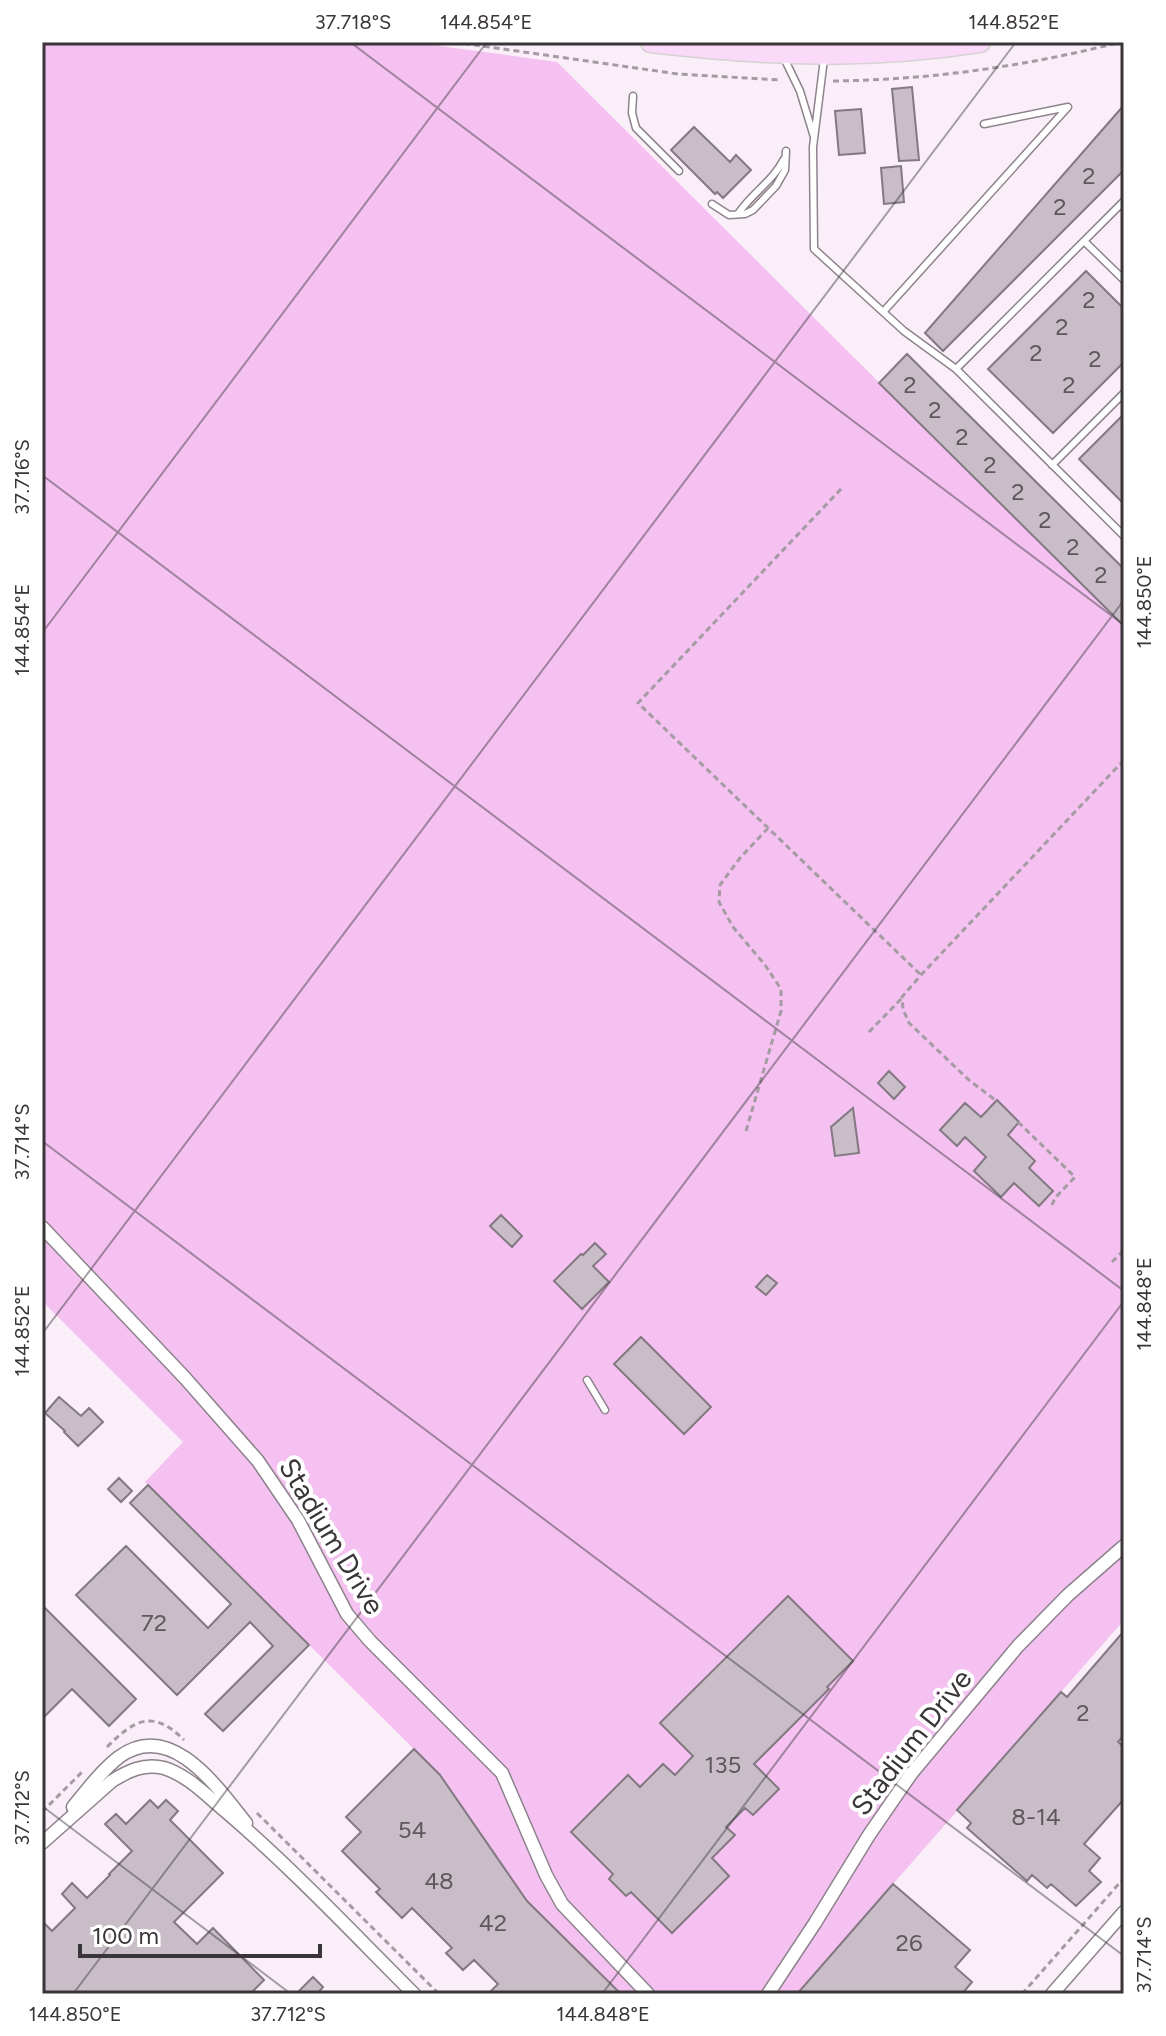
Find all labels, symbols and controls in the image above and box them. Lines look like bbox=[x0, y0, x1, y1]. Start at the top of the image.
text: 37.718°S bbox=[315, 10, 391, 34]
text: 144.854°E bbox=[440, 10, 532, 34]
text: 144.852°E bbox=[968, 10, 1060, 34]
house number: 2 bbox=[1082, 161, 1096, 190]
house number: 2 bbox=[1053, 192, 1067, 221]
house number: 2 bbox=[1082, 285, 1096, 314]
house number: 2 bbox=[1055, 312, 1069, 341]
house number: 2 bbox=[1029, 338, 1043, 367]
house number: 2 bbox=[1088, 344, 1102, 373]
house number: 2 bbox=[903, 370, 917, 399]
house number: 2 bbox=[1062, 370, 1076, 399]
house number: 2 bbox=[928, 395, 942, 424]
house number: 2 bbox=[955, 422, 969, 451]
text: 37.716°S bbox=[10, 439, 34, 515]
house number: 2 bbox=[983, 450, 997, 479]
house number: 2 bbox=[1011, 477, 1025, 506]
house number: 2 bbox=[1038, 505, 1052, 534]
house number: 2 bbox=[1066, 532, 1080, 561]
text: 144.850°E bbox=[1132, 555, 1156, 649]
house number: 2 bbox=[1094, 560, 1108, 589]
text: 144.854°E bbox=[10, 584, 34, 676]
text: 37.714°S bbox=[10, 1104, 34, 1180]
text: 144.848°E bbox=[1132, 1257, 1156, 1351]
text: 144.852°E bbox=[10, 1285, 34, 1377]
street label: Stadium Drive bbox=[272, 1452, 392, 1620]
house number: 72 bbox=[141, 1608, 167, 1637]
street label: Stadium Drive bbox=[843, 1662, 979, 1822]
house number: 2 bbox=[1076, 1698, 1090, 1727]
house number: 135 bbox=[705, 1750, 741, 1779]
text: 37.712°S bbox=[10, 1770, 34, 1846]
house number: 8-14 bbox=[1011, 1802, 1061, 1831]
house number: 54 bbox=[398, 1815, 426, 1844]
house number: 48 bbox=[424, 1866, 454, 1895]
scale bar bbox=[80, 1908, 320, 1958]
house number: 42 bbox=[479, 1908, 507, 1937]
text: 37.714°S bbox=[1132, 1917, 1156, 1993]
text: 100 m bbox=[92, 1921, 159, 1950]
house number: 26 bbox=[896, 1928, 923, 1957]
text: 144.850°E bbox=[28, 2002, 122, 2026]
text: 37.712°S bbox=[250, 2002, 326, 2026]
text: 144.848°E bbox=[556, 2002, 650, 2026]

